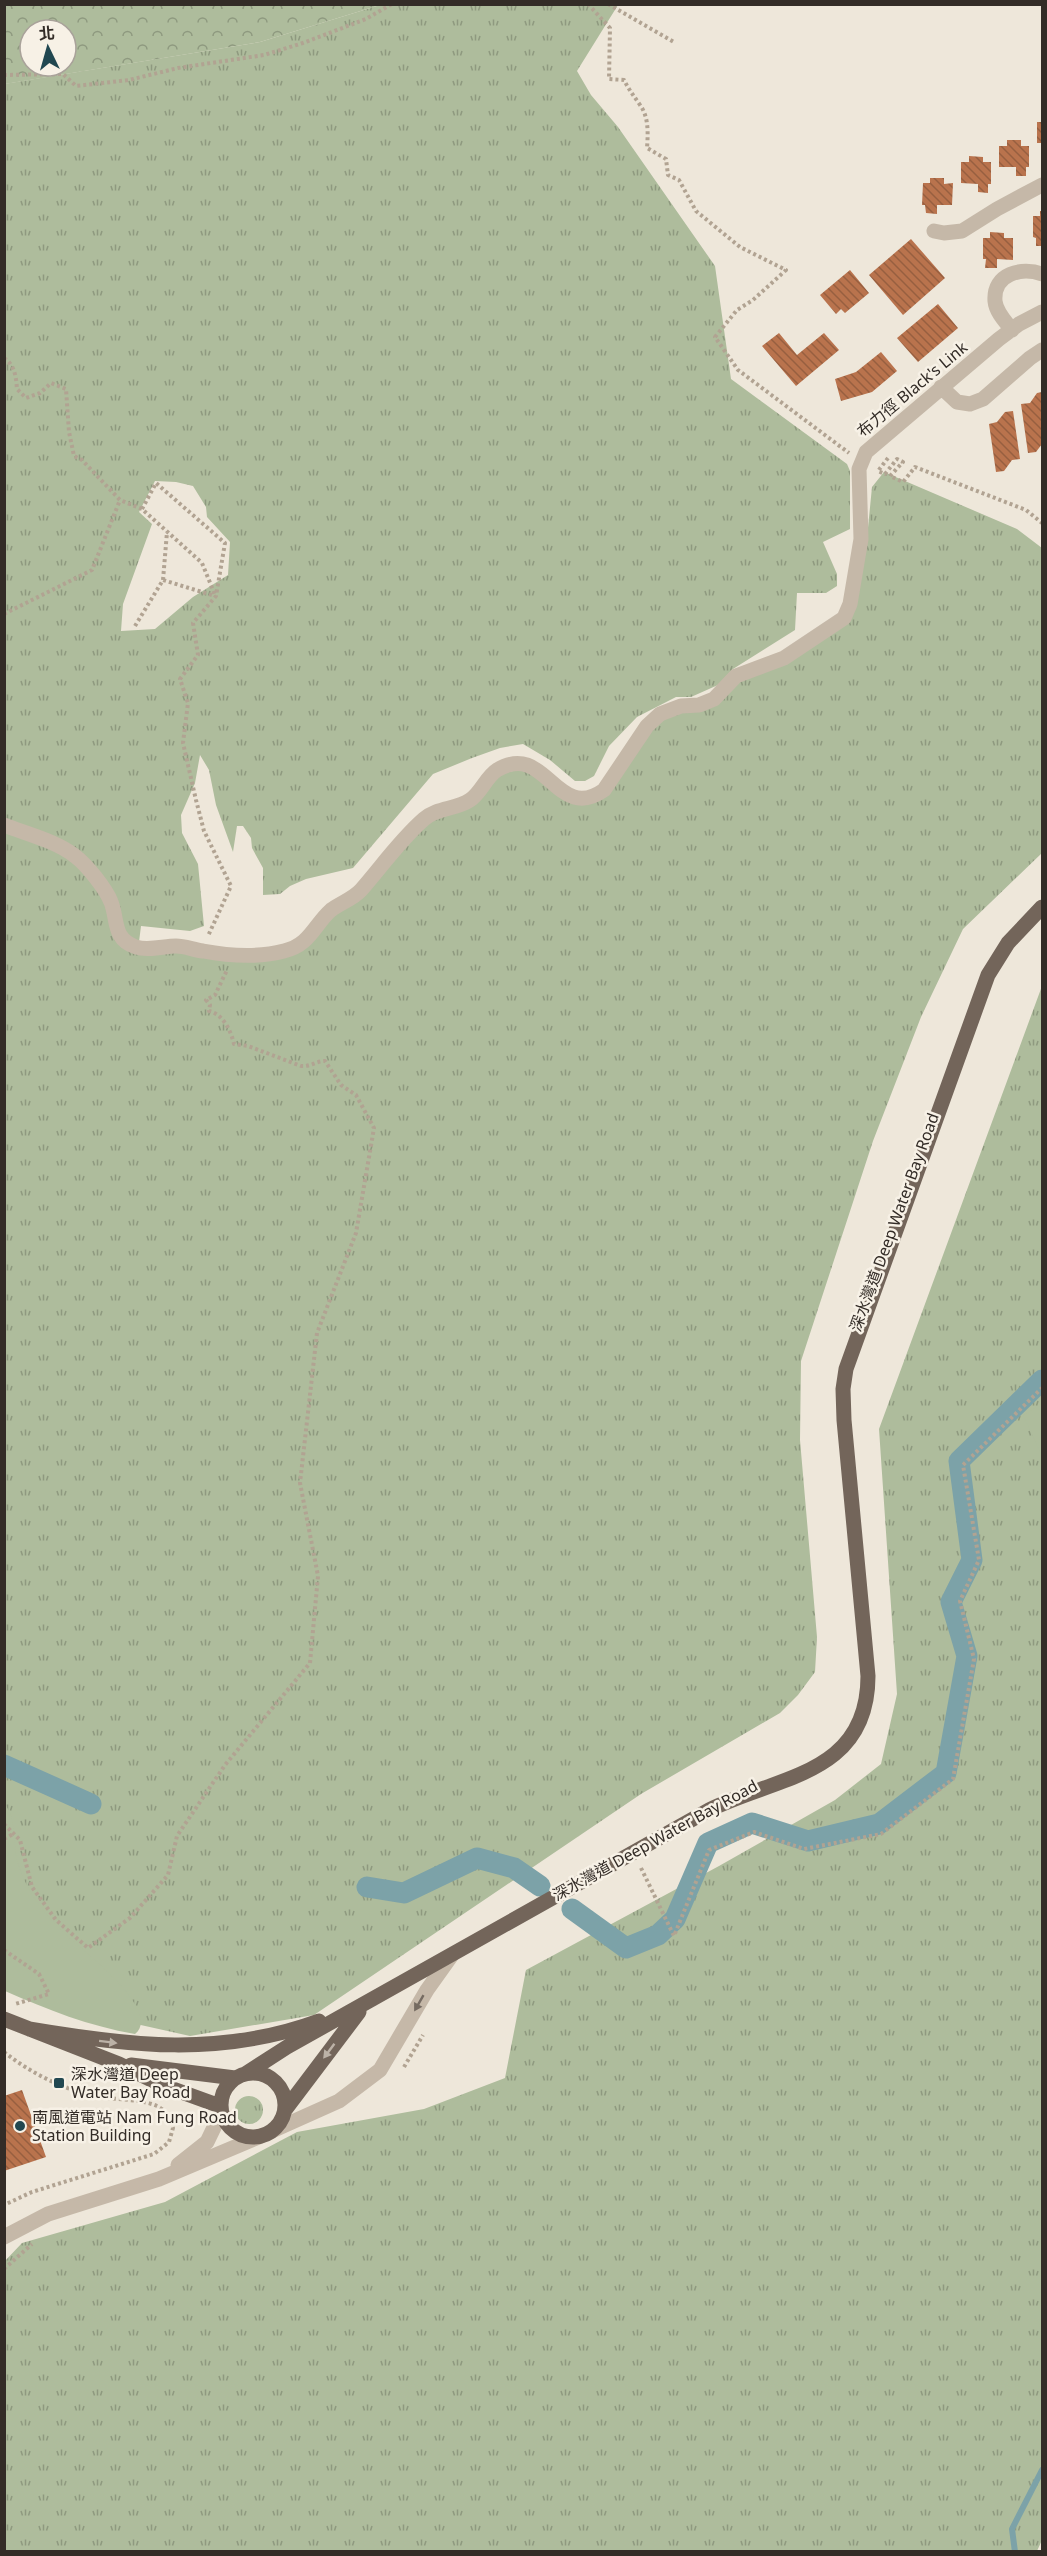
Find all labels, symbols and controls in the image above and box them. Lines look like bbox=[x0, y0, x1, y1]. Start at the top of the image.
north arrow bbox=[18, 18, 78, 78]
text: 北 bbox=[38, 21, 56, 45]
street label: 布力徑 Black's Link bbox=[852, 336, 972, 442]
street label: 深水灣道 Deep Water Bay Road bbox=[844, 1110, 944, 1334]
street label: 深水灣道 Deep Water Bay Road bbox=[549, 1774, 761, 1906]
one-way arrow bbox=[414, 1995, 425, 2011]
one-way arrow bbox=[98, 2037, 117, 2047]
one-way arrow bbox=[323, 2042, 335, 2058]
place label: 深水灣道 Deep Water Bay Road bbox=[71, 2063, 190, 2103]
marker: 深水灣道 Deep Water Bay Road bbox=[52, 2076, 66, 2090]
place label: 南風道電站 Nam Fung Road Station Building bbox=[32, 2106, 237, 2146]
marker: 南風道電站 Nam Fung Road Station Building bbox=[13, 2119, 27, 2133]

